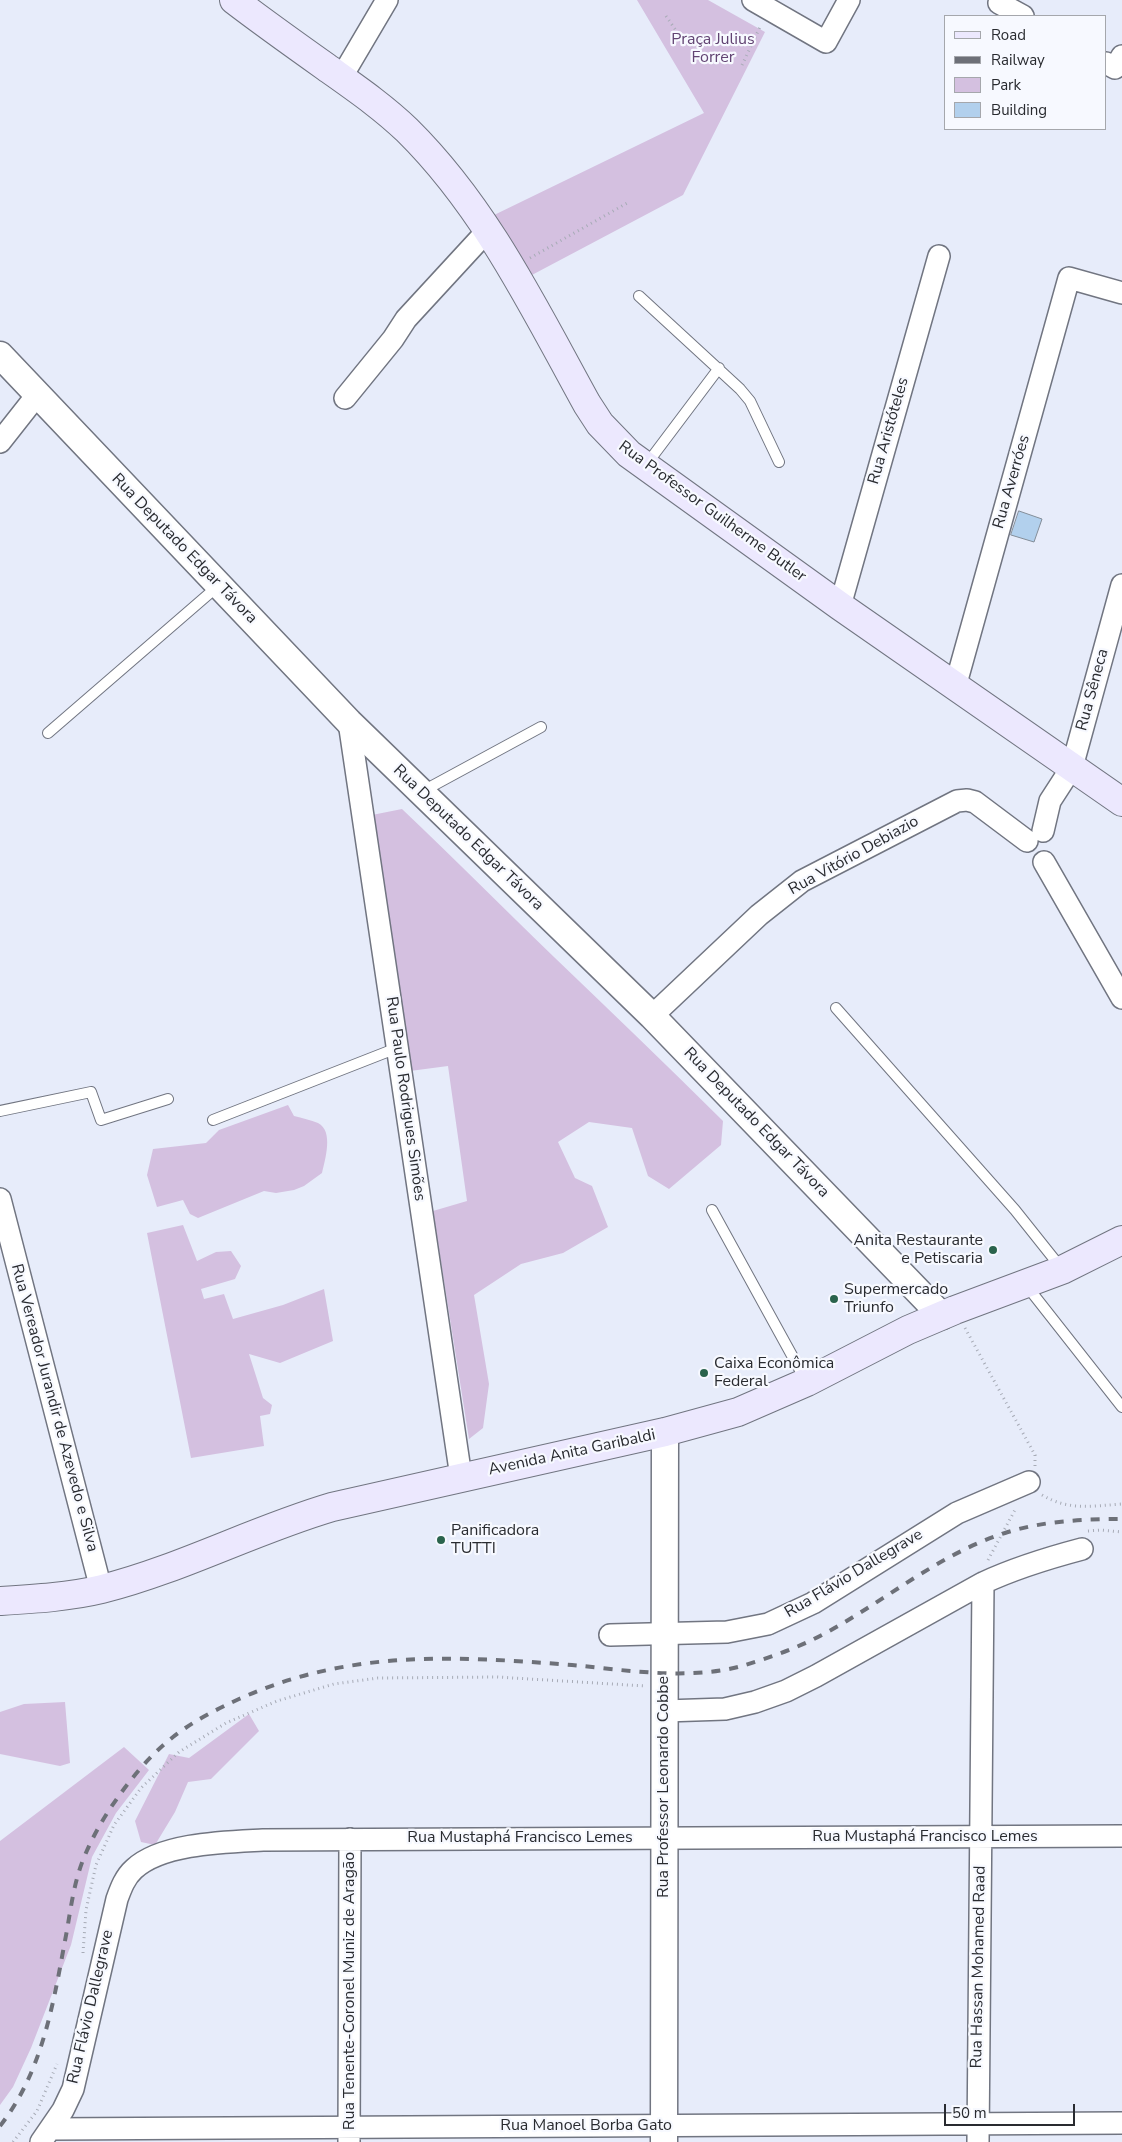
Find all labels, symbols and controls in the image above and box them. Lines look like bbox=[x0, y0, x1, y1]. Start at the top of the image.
legend bbox=[944, 15, 1107, 130]
text: Road bbox=[991, 25, 1026, 45]
park label: Praça Julius Forrer bbox=[671, 30, 755, 68]
text: Railway bbox=[991, 50, 1045, 70]
text: Park bbox=[991, 75, 1021, 95]
text: Building bbox=[991, 100, 1047, 120]
street label: Rua Aristóteles bbox=[865, 375, 913, 487]
street label: Rua Averróes bbox=[989, 433, 1035, 531]
street label: Rua Professor Guilherme Butler bbox=[614, 437, 810, 587]
street label: Rua Deputado Edgar Távora bbox=[107, 470, 261, 628]
street label: Rua Sêneca bbox=[1073, 647, 1113, 733]
street label: Rua Deputado Edgar Távora bbox=[389, 761, 547, 915]
street label: Rua Vitório Debiazio bbox=[786, 812, 922, 900]
street label: Rua Paulo Rodrigues Simões bbox=[381, 995, 429, 1203]
street label: Rua Deputado Edgar Távora bbox=[679, 1044, 833, 1202]
place label: Anita Restaurante e Petiscaria bbox=[853, 1231, 983, 1269]
marker: Anita Restaurante e Petiscaria bbox=[987, 1244, 999, 1256]
street label: Rua Vereador Jurandir de Azevedo e Silva bbox=[6, 1262, 102, 1554]
place label: Supermercado Triunfo bbox=[844, 1280, 948, 1318]
marker: Supermercado Triunfo bbox=[828, 1293, 840, 1305]
place label: Caixa Econômica Federal bbox=[714, 1354, 834, 1392]
marker: Caixa Econômica Federal bbox=[698, 1367, 710, 1379]
street label: Avenida Anita Garibaldi bbox=[487, 1426, 657, 1480]
place label: Panificadora TUTTI bbox=[451, 1521, 539, 1559]
street label: Rua Flávio Dallegrave bbox=[782, 1525, 926, 1623]
marker: Panificadora TUTTI bbox=[435, 1534, 447, 1546]
street label: Rua Professor Leonardo Cobbe bbox=[654, 1676, 674, 1898]
street label: Rua Mustaphá Francisco Lemes bbox=[812, 1827, 1038, 1847]
street label: Rua Mustaphá Francisco Lemes bbox=[407, 1828, 633, 1848]
street label: Rua Tenente-Coronel Muniz de Aragão bbox=[340, 1852, 360, 2130]
street label: Rua Hassan Mohamed Raad bbox=[968, 1865, 990, 2069]
street label: Rua Flávio Dallegrave bbox=[64, 1928, 118, 2086]
scale bar bbox=[947, 2094, 1078, 2126]
text: 50 m bbox=[952, 2103, 987, 2123]
street label: Rua Manoel Borba Gato bbox=[500, 2116, 672, 2136]

